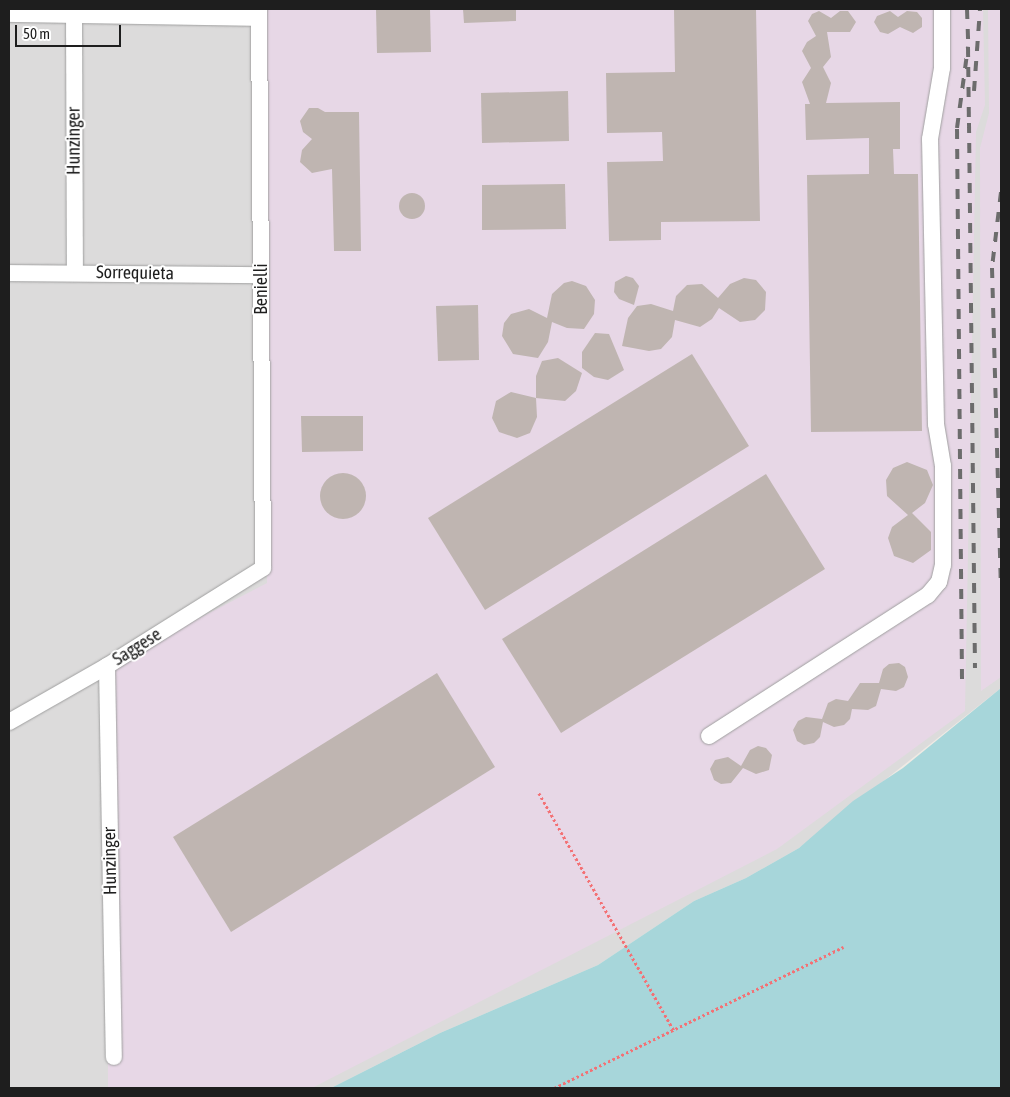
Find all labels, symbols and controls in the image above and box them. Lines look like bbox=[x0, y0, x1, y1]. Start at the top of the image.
scale bar bbox=[18, 15, 124, 47]
text: 50 m bbox=[23, 25, 50, 42]
street label: Hunzinger bbox=[63, 107, 85, 175]
street label: Sorrequieta bbox=[96, 262, 174, 284]
street label: Benielli bbox=[250, 263, 272, 315]
street label: Saggese bbox=[109, 624, 165, 670]
street label: Hunzinger bbox=[99, 827, 121, 895]

